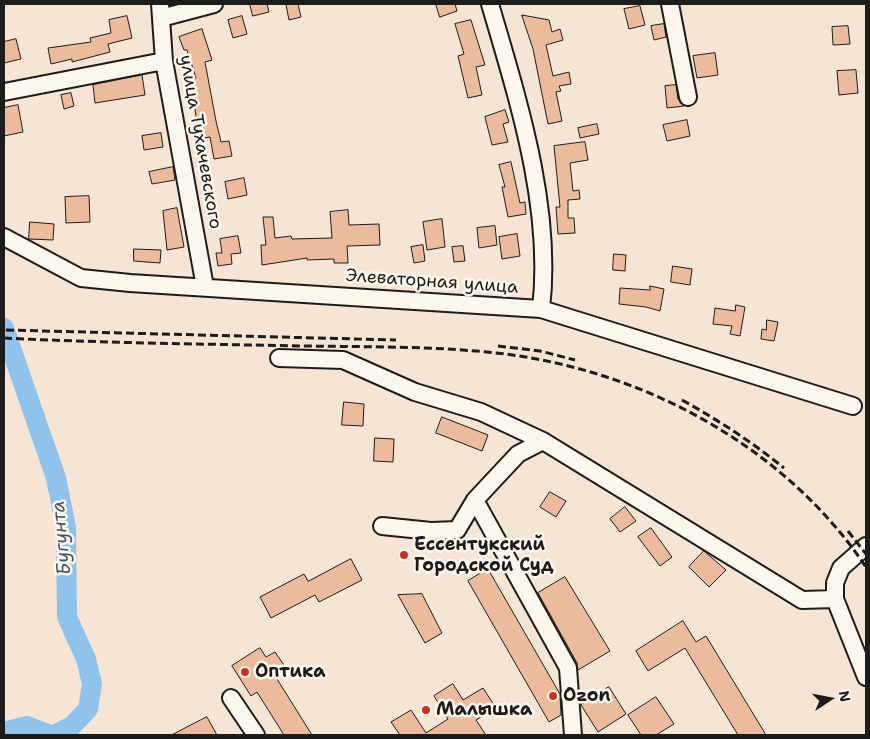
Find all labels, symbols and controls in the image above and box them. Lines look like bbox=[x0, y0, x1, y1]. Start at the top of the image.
street label: улица Тухачевского bbox=[174, 53, 226, 231]
street label: Элеваторная улица bbox=[345, 265, 519, 299]
water label: Бугунта bbox=[47, 500, 77, 576]
place label: Ессентукский Городской Суд bbox=[414, 534, 554, 576]
marker: Ессентукский Городской Суд bbox=[398, 549, 410, 561]
place label: Оптика bbox=[255, 661, 326, 683]
marker: Оптика bbox=[239, 666, 251, 678]
north arrow bbox=[805, 674, 855, 724]
place label: Ozon bbox=[563, 685, 610, 707]
text: N bbox=[835, 689, 855, 703]
marker: Ozon bbox=[547, 690, 559, 702]
place label: Малышка bbox=[436, 699, 532, 721]
marker: Малышка bbox=[420, 704, 432, 716]

